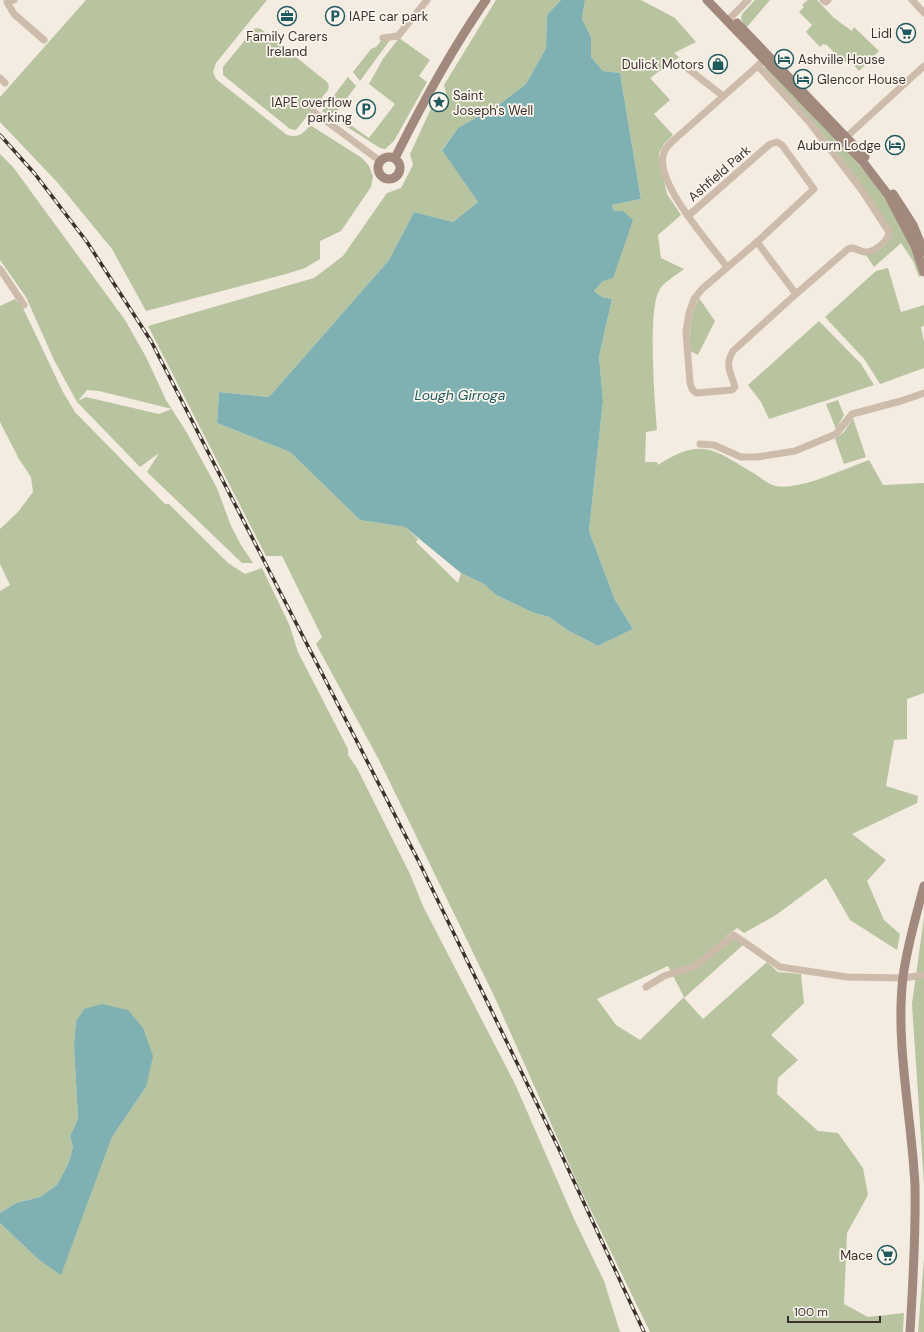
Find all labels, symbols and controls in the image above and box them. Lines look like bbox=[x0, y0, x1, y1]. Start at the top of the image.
office icon: Family Carers Ireland bbox=[276, 5, 298, 27]
parking icon: IAPE car park bbox=[324, 5, 346, 27]
place label: IAPE car park bbox=[349, 8, 429, 25]
supermarket icon: Lidl bbox=[895, 22, 917, 44]
place label: Lidl bbox=[871, 25, 892, 42]
place label: Family Carers Ireland bbox=[246, 28, 328, 60]
hotel icon: Ashville House bbox=[773, 48, 795, 70]
place label: Ashville House bbox=[798, 51, 885, 68]
shop icon: Dulick Motors bbox=[707, 53, 729, 75]
place label: Dulick Motors bbox=[622, 56, 704, 73]
hotel icon: Glencor House bbox=[792, 68, 814, 90]
place label: Glencor House bbox=[817, 71, 906, 88]
place label: Saint Joseph's Well bbox=[453, 87, 533, 119]
place icon: Saint Joseph's Well bbox=[428, 91, 450, 113]
place label: IAPE overflow parking bbox=[271, 94, 352, 126]
parking icon: IAPE overflow parking bbox=[355, 98, 377, 120]
hotel icon: Auburn Lodge bbox=[884, 134, 906, 156]
place label: Auburn Lodge bbox=[797, 137, 881, 154]
street label: Ashfield Park bbox=[684, 141, 754, 205]
water label: Lough Girroga bbox=[415, 386, 506, 404]
supermarket icon: Mace bbox=[876, 1244, 898, 1266]
place label: Mace bbox=[840, 1247, 873, 1264]
scale bar bbox=[788, 1298, 880, 1324]
text: 100 m bbox=[794, 1304, 828, 1320]

